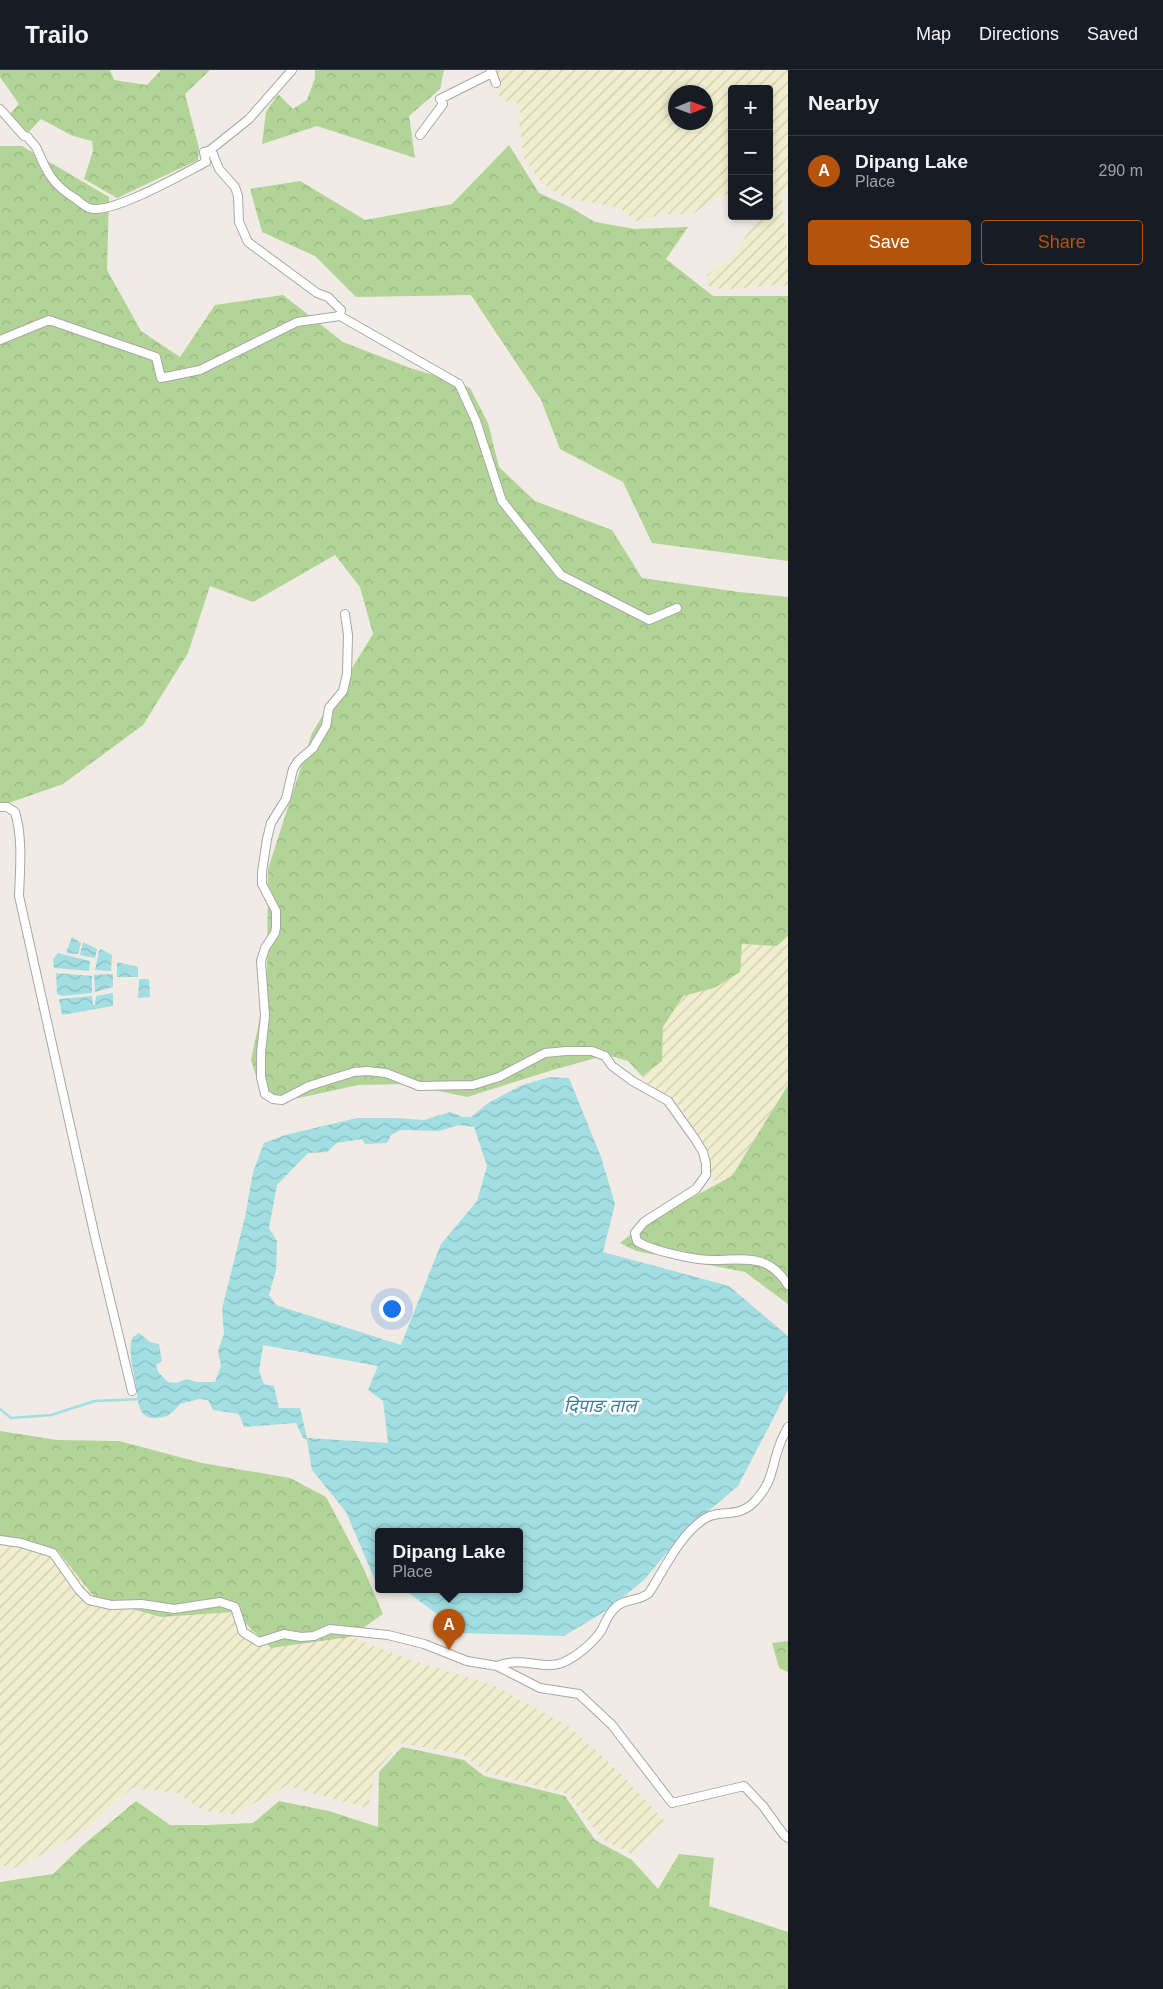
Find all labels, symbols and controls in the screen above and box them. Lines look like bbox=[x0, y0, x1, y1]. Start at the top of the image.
text: Trailo bbox=[25, 21, 89, 48]
text: Map bbox=[916, 24, 951, 44]
text: Directions bbox=[979, 24, 1059, 44]
text: Saved bbox=[1087, 24, 1138, 44]
north arrow bbox=[668, 85, 713, 130]
map controls bbox=[728, 85, 773, 220]
button: + bbox=[728, 85, 773, 130]
text: Nearby bbox=[808, 91, 879, 114]
button: − bbox=[728, 130, 773, 175]
text: Dipang Lake bbox=[855, 151, 968, 172]
text: A bbox=[818, 162, 830, 179]
text: 290 m bbox=[1099, 162, 1143, 179]
text: Place bbox=[855, 173, 895, 190]
button: layers bbox=[728, 175, 773, 220]
button: Save bbox=[808, 220, 971, 265]
button: Share bbox=[981, 220, 1143, 265]
your location bbox=[379, 1296, 405, 1322]
water label: दिपाङ ताल bbox=[564, 1395, 640, 1416]
popup bbox=[375, 1528, 523, 1593]
text: Dipang Lake bbox=[393, 1541, 505, 1562]
text: Place bbox=[393, 1563, 433, 1580]
pin: A bbox=[433, 1609, 465, 1650]

